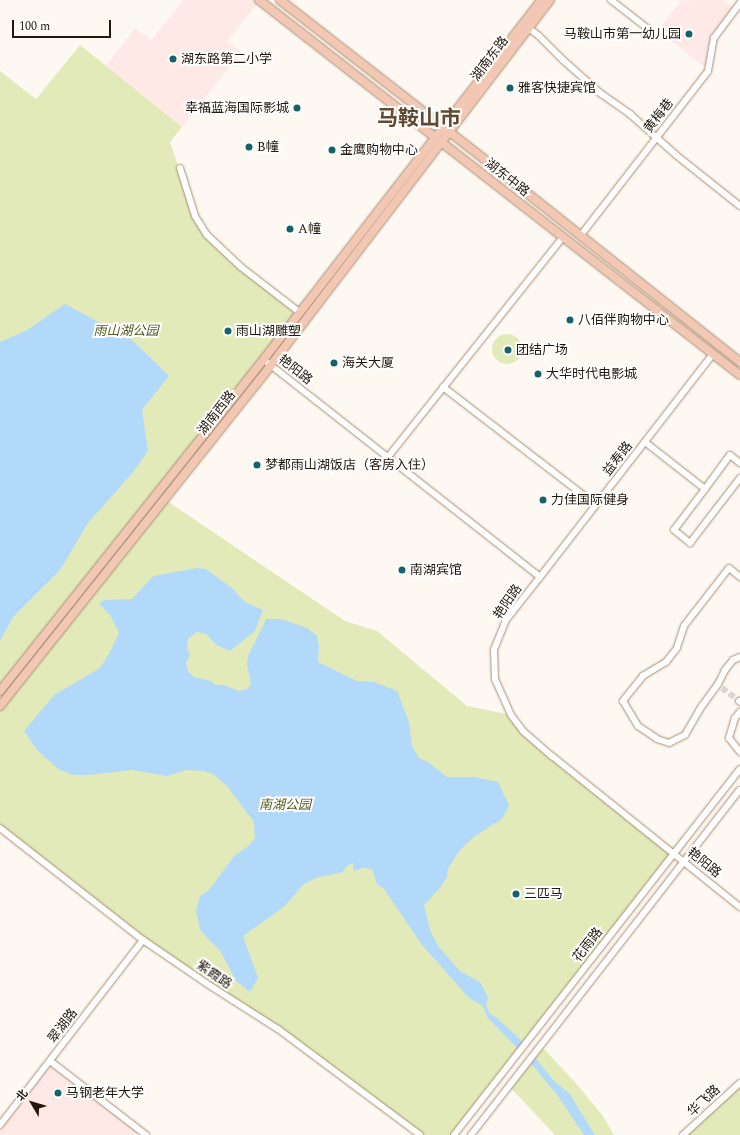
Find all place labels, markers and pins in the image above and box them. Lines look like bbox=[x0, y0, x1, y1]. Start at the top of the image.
place label: 马鞍山市第一幼儿园 bbox=[564, 26, 681, 42]
marker: 马鞍山市第一幼儿园 bbox=[684, 29, 694, 39]
place label: 湖东路第二小学 bbox=[181, 51, 272, 67]
marker: 湖东路第二小学 bbox=[168, 54, 178, 64]
place label: 雅客快捷宾馆 bbox=[518, 80, 596, 96]
marker: 雅客快捷宾馆 bbox=[505, 83, 515, 93]
place label: 幸福蓝海国际影城 bbox=[185, 100, 289, 116]
marker: 幸福蓝海国际影城 bbox=[292, 103, 302, 113]
place label: B幢 bbox=[257, 139, 279, 155]
marker: B幢 bbox=[244, 142, 254, 152]
place label: 金鹰购物中心 bbox=[340, 142, 418, 158]
marker: 金鹰购物中心 bbox=[327, 145, 337, 155]
place label: A幢 bbox=[298, 221, 321, 237]
marker: A幢 bbox=[285, 224, 295, 234]
place label: 八佰伴购物中心 bbox=[578, 312, 669, 328]
marker: 八佰伴购物中心 bbox=[565, 315, 575, 325]
place label: 雨山湖雕塑 bbox=[236, 323, 301, 339]
marker: 雨山湖雕塑 bbox=[223, 326, 233, 336]
place label: 团结广场 bbox=[516, 342, 568, 358]
marker: 团结广场 bbox=[503, 345, 513, 355]
place label: 海关大厦 bbox=[342, 355, 394, 371]
marker: 海关大厦 bbox=[329, 358, 339, 368]
place label: 大华时代电影城 bbox=[546, 366, 637, 382]
marker: 大华时代电影城 bbox=[533, 369, 543, 379]
place label: 梦都雨山湖饭店（客房入住） bbox=[265, 457, 434, 473]
marker: 梦都雨山湖饭店（客房入住） bbox=[252, 460, 262, 470]
place label: 力佳国际健身 bbox=[551, 492, 629, 508]
marker: 力佳国际健身 bbox=[538, 495, 548, 505]
place label: 南湖宾馆 bbox=[410, 562, 462, 578]
marker: 南湖宾馆 bbox=[397, 565, 407, 575]
place label: 三匹马 bbox=[524, 886, 563, 902]
marker: 三匹马 bbox=[511, 889, 521, 899]
place label: 马钢老年大学 bbox=[66, 1085, 144, 1101]
marker: 马钢老年大学 bbox=[53, 1088, 63, 1098]

